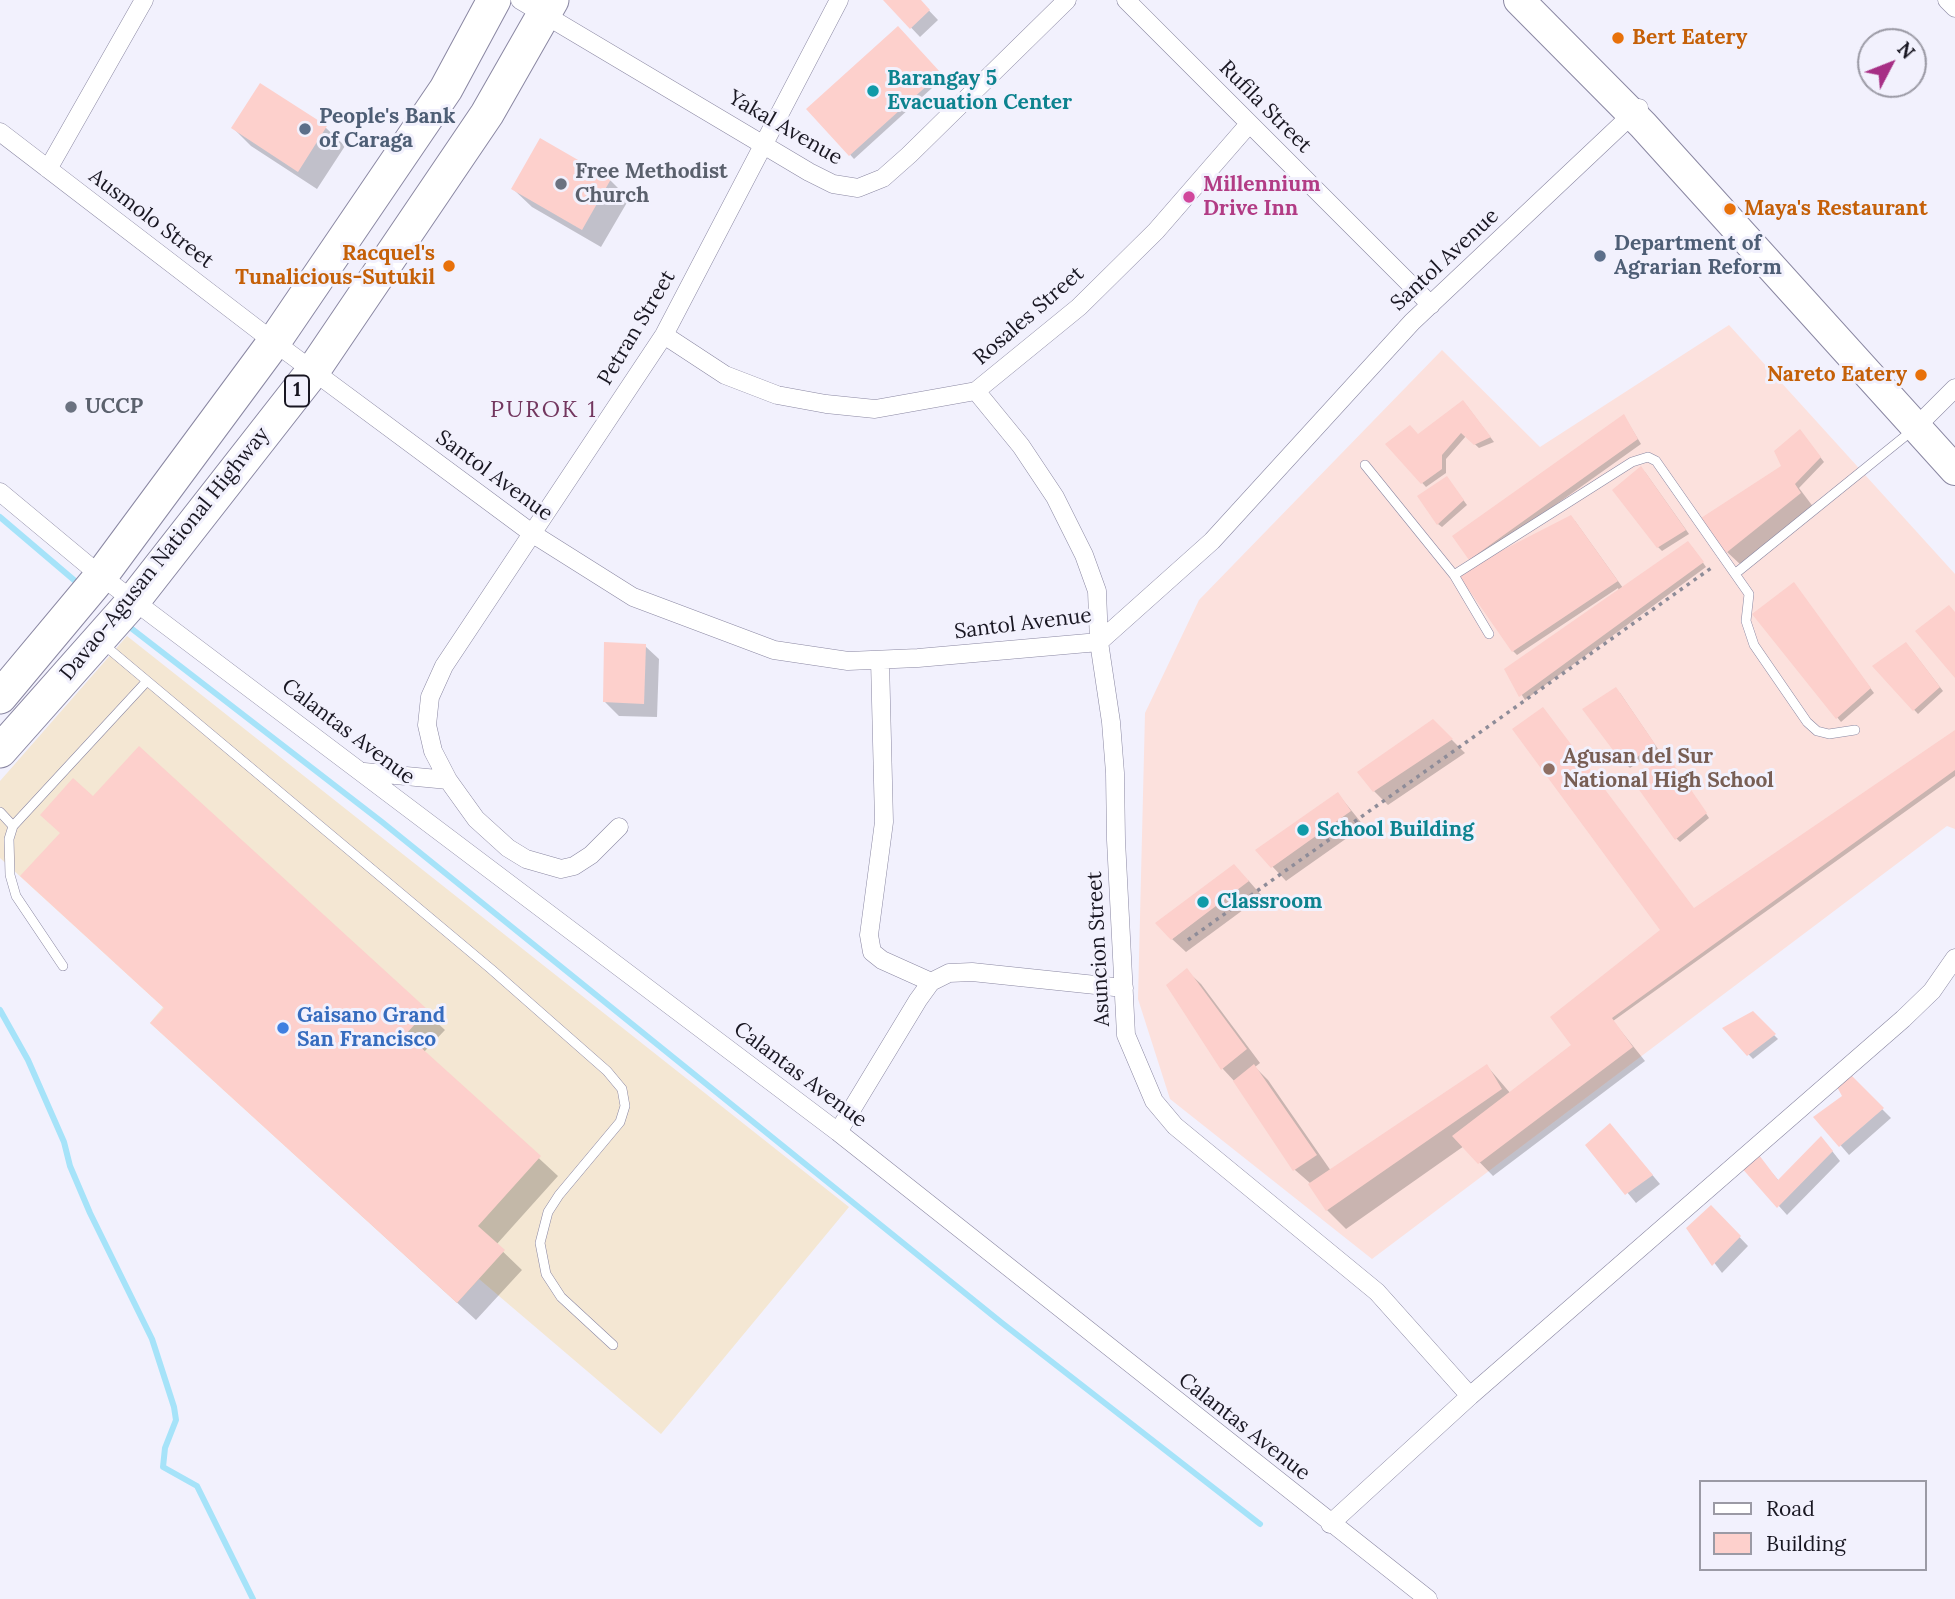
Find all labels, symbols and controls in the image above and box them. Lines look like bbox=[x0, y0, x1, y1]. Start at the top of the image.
place label: Bert Eatery bbox=[1632, 25, 1747, 51]
north arrow bbox=[1857, 28, 1927, 98]
marker: Bert Eatery bbox=[1610, 30, 1626, 46]
text: N bbox=[1892, 37, 1920, 64]
street label: Rufila Street bbox=[1214, 56, 1316, 158]
place label: Barangay 5 Evacuation Center bbox=[887, 66, 1072, 116]
marker: Barangay 5 Evacuation Center bbox=[865, 83, 881, 99]
street label: Yakal Avenue bbox=[723, 85, 847, 171]
place label: People's Bank of Caraga bbox=[319, 104, 455, 154]
marker: People's Bank of Caraga bbox=[297, 121, 313, 137]
place label: Free Methodist Church bbox=[575, 159, 728, 209]
street label: Ausmolo Street bbox=[84, 164, 218, 274]
place label: Millennium Drive Inn bbox=[1203, 172, 1320, 222]
marker: Free Methodist Church bbox=[553, 176, 569, 192]
marker: Millennium Drive Inn bbox=[1181, 189, 1197, 205]
place label: Maya's Restaurant bbox=[1744, 196, 1928, 222]
marker: Maya's Restaurant bbox=[1722, 201, 1738, 217]
street label: Santol Avenue bbox=[1386, 204, 1504, 316]
place label: Department of Agrarian Reform bbox=[1614, 231, 1782, 281]
place label: Racquel's Tunalicious-Sutukil bbox=[235, 241, 435, 291]
marker: Department of Agrarian Reform bbox=[1592, 248, 1608, 264]
marker: Racquel's Tunalicious-Sutukil bbox=[441, 258, 457, 274]
street label: Rosales Street bbox=[969, 261, 1089, 371]
street label: Petran Street bbox=[593, 266, 681, 390]
place label: Nareto Eatery bbox=[1767, 362, 1907, 388]
marker: Nareto Eatery bbox=[1913, 367, 1929, 383]
road number: 1 bbox=[285, 376, 309, 406]
place label: UCCP bbox=[85, 394, 143, 420]
district label: PUROK 1 bbox=[491, 396, 597, 424]
marker: UCCP bbox=[63, 399, 79, 415]
street label: Davao-Agusan National Highway bbox=[55, 422, 275, 686]
street label: Santol Avenue bbox=[431, 425, 557, 527]
street label: Santol Avenue bbox=[953, 603, 1093, 645]
street label: Calantas Avenue bbox=[276, 674, 420, 790]
place label: Agusan del Sur National High School bbox=[1563, 744, 1774, 794]
marker: Agusan del Sur National High School bbox=[1541, 761, 1557, 777]
place label: School Building bbox=[1317, 817, 1474, 843]
marker: School Building bbox=[1295, 822, 1311, 838]
street label: Asuncion Street bbox=[1082, 871, 1116, 1027]
place label: Classroom bbox=[1217, 889, 1322, 915]
marker: Classroom bbox=[1195, 894, 1211, 910]
place label: Gaisano Grand San Francisco bbox=[297, 1003, 445, 1053]
street label: Calantas Avenue bbox=[728, 1017, 872, 1133]
marker: Gaisano Grand San Francisco bbox=[275, 1020, 291, 1036]
street label: Calantas Avenue bbox=[1173, 1368, 1315, 1486]
legend bbox=[1700, 1480, 1927, 1571]
text: Road bbox=[1766, 1495, 1815, 1522]
text: Building bbox=[1766, 1530, 1846, 1557]

